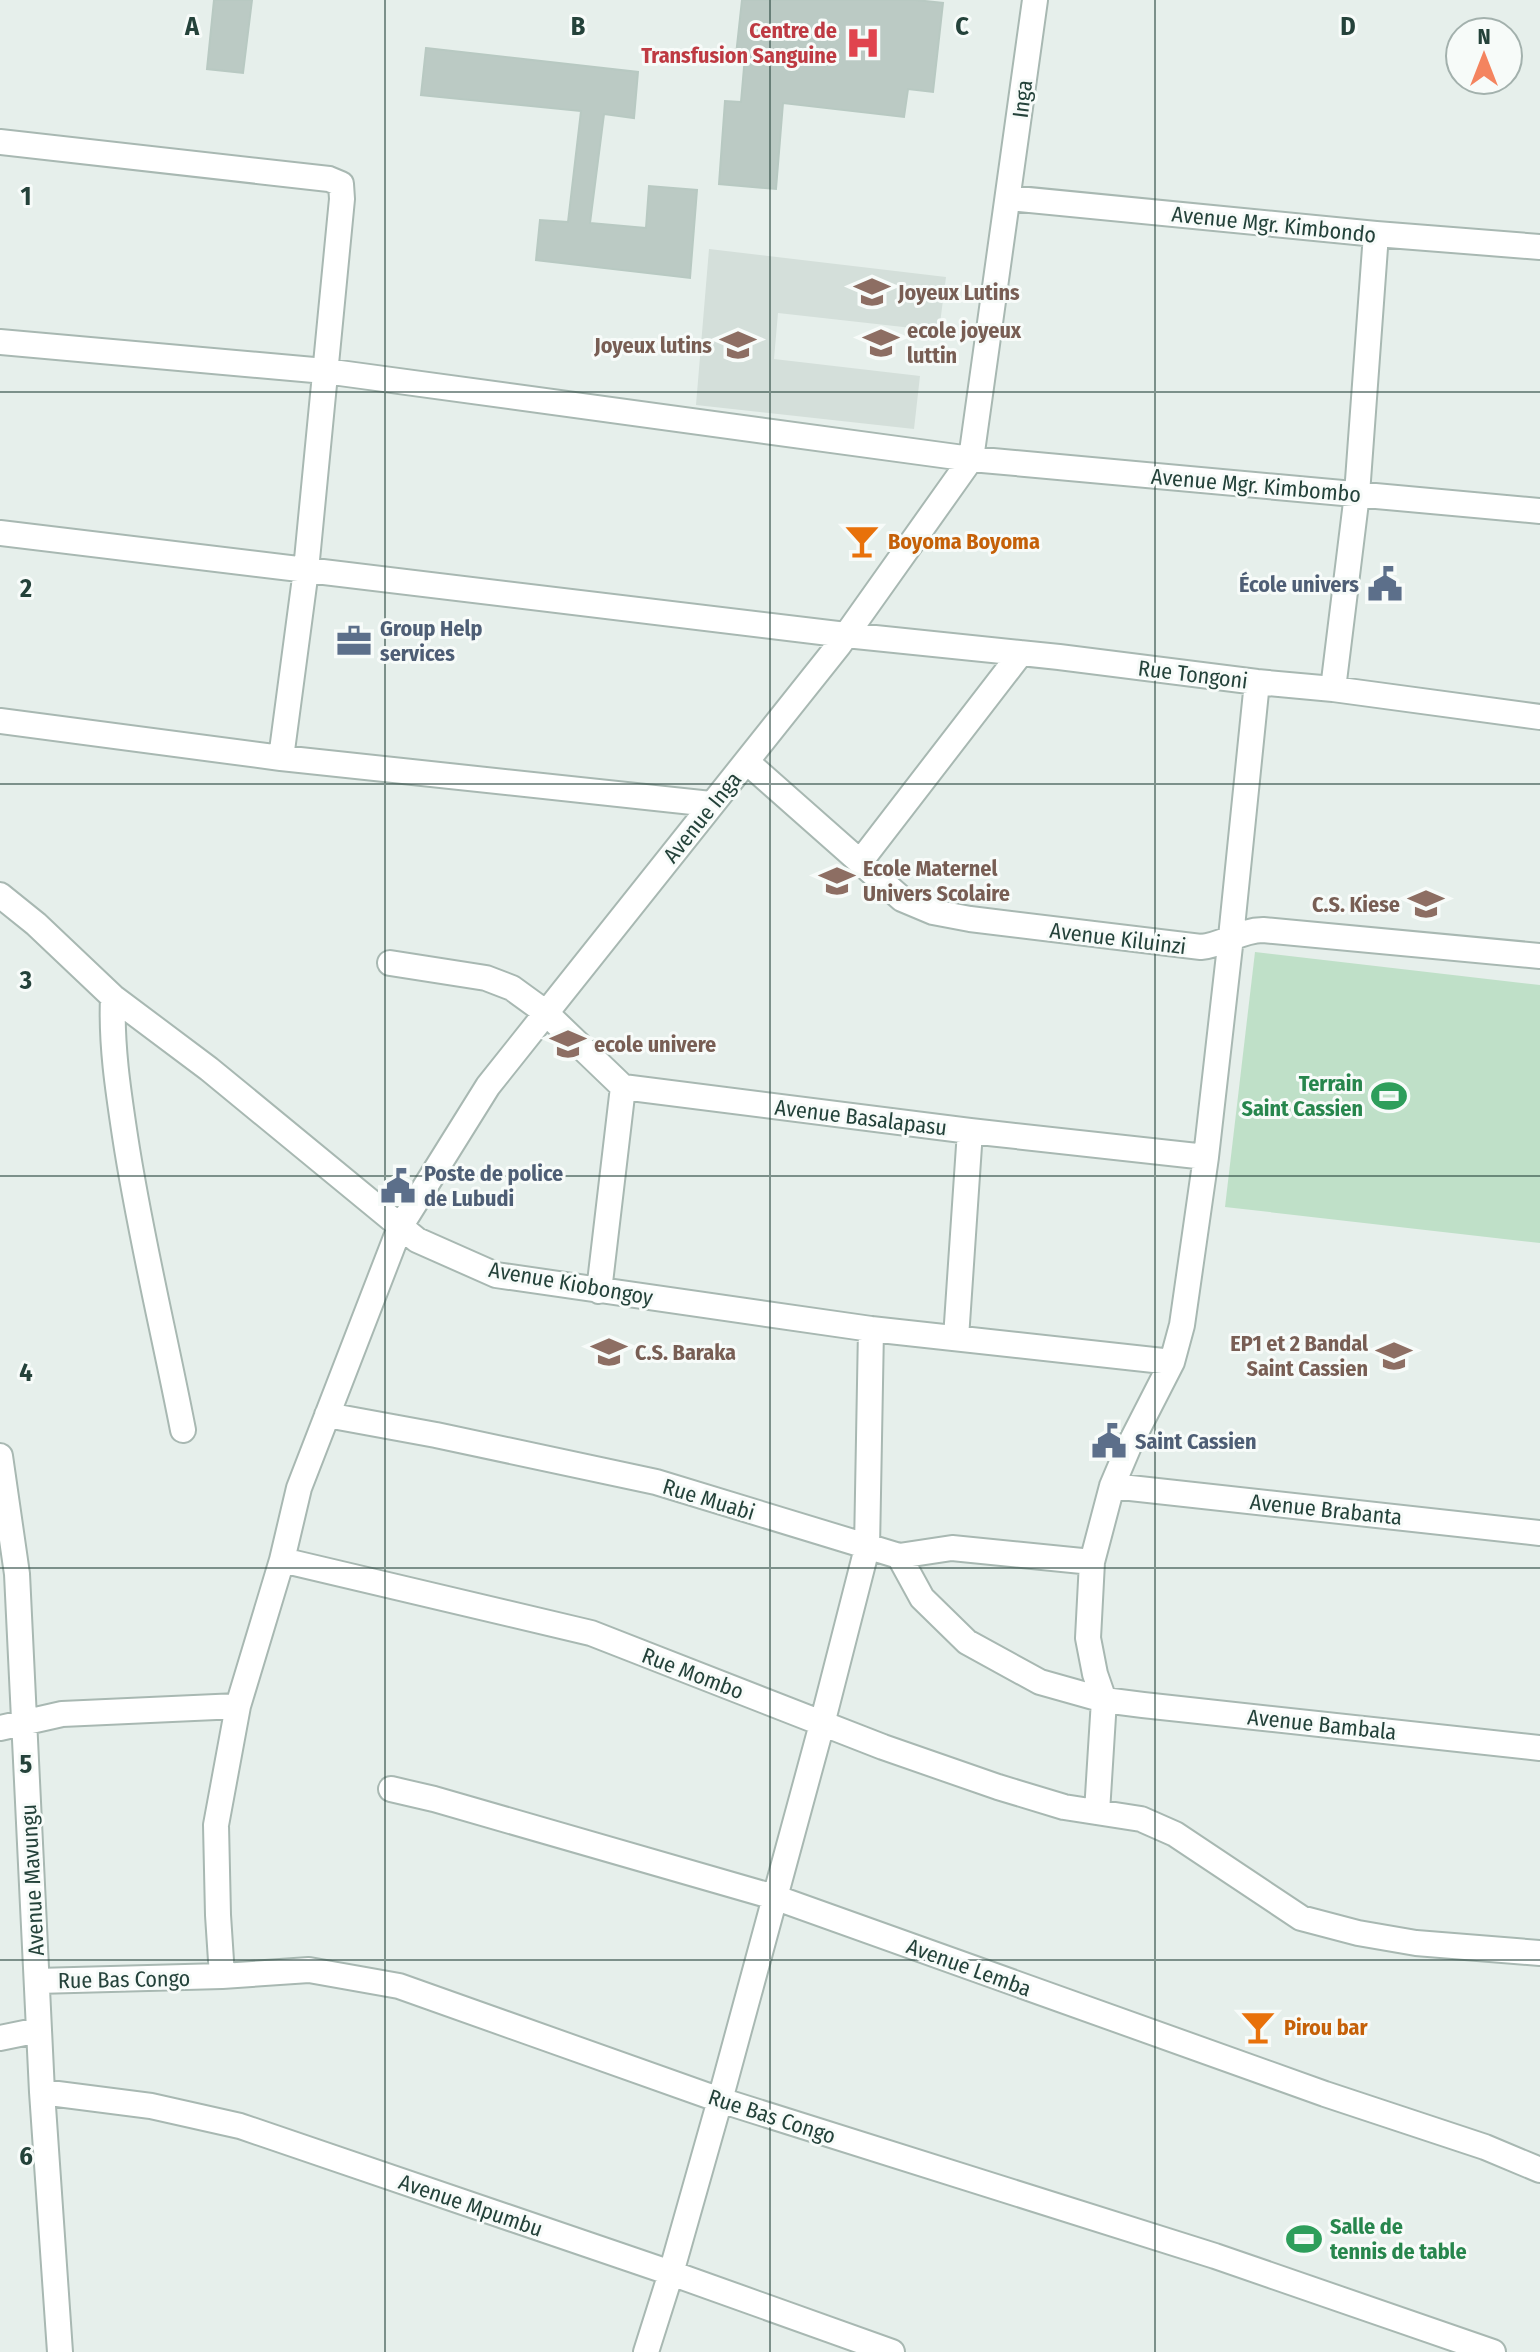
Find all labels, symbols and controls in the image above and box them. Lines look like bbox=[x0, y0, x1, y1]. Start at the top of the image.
text: A bbox=[184, 11, 200, 42]
text: B bbox=[571, 11, 586, 42]
text: C bbox=[955, 11, 969, 42]
text: D bbox=[1340, 11, 1356, 42]
north arrow bbox=[1444, 16, 1524, 96]
place label: Centre de Transfusion Sanguine bbox=[641, 17, 837, 69]
text: N bbox=[1477, 23, 1491, 50]
hospital icon: Centre de Transfusion Sanguine bbox=[844, 24, 882, 62]
street label: Inga bbox=[1007, 79, 1038, 120]
text: 1 bbox=[21, 181, 32, 212]
street label: Avenue Mgr. Kimbondo bbox=[1170, 200, 1377, 249]
school or university icon: Joyeux Lutins bbox=[853, 273, 891, 311]
place label: Joyeux Lutins bbox=[897, 279, 1020, 306]
place label: ecole joyeux luttin bbox=[907, 317, 1022, 369]
school or university icon: ecole joyeux luttin bbox=[862, 324, 900, 362]
school or university icon: Joyeux lutins bbox=[719, 326, 757, 364]
place label: Joyeux lutins bbox=[593, 332, 712, 359]
street label: Avenue Mgr. Kimbombo bbox=[1150, 463, 1362, 508]
bar icon: Boyoma Boyoma bbox=[843, 522, 881, 560]
place label: Boyoma Boyoma bbox=[888, 528, 1040, 555]
public building icon: École univers bbox=[1366, 565, 1404, 603]
place label: École univers bbox=[1239, 571, 1359, 598]
text: 2 bbox=[19, 573, 32, 604]
place label: Group Help services bbox=[380, 615, 483, 667]
office icon: Group Help services bbox=[335, 622, 373, 660]
street label: Rue Tongoni bbox=[1137, 654, 1249, 695]
street label: Avenue Inga bbox=[657, 766, 747, 868]
place label: Ecole Maternel Univers Scolaire bbox=[863, 855, 1010, 907]
school or university icon: Ecole Maternel Univers Scolaire bbox=[818, 862, 856, 900]
school or university icon: C.S. Kiese bbox=[1407, 885, 1445, 923]
place label: C.S. Kiese bbox=[1312, 891, 1400, 918]
street label: Avenue Kiluinzi bbox=[1048, 917, 1188, 960]
text: 3 bbox=[19, 965, 32, 996]
school or university icon: ecole univere bbox=[549, 1025, 587, 1063]
place label: ecole univere bbox=[594, 1031, 716, 1058]
place label: Terrain Saint Cassien bbox=[1241, 1070, 1363, 1122]
sports icon: Terrain Saint Cassien bbox=[1370, 1077, 1408, 1115]
street label: Avenue Basalapasu bbox=[773, 1094, 949, 1141]
place label: Poste de police de Lubudi bbox=[424, 1160, 563, 1212]
public building icon: Poste de police de Lubudi bbox=[379, 1167, 417, 1205]
street label: Avenue Kiobongoy bbox=[487, 1256, 655, 1311]
place label: EP1 et 2 Bandal Saint Cassien bbox=[1230, 1330, 1369, 1382]
school or university icon: C.S. Baraka bbox=[590, 1333, 628, 1371]
school or university icon: EP1 et 2 Bandal Saint Cassien bbox=[1375, 1337, 1413, 1375]
place label: C.S. Baraka bbox=[635, 1339, 736, 1366]
text: 4 bbox=[19, 1357, 33, 1388]
public building icon: Saint Cassien bbox=[1090, 1422, 1128, 1460]
place label: Saint Cassien bbox=[1135, 1428, 1257, 1455]
street label: Rue Muabi bbox=[660, 1473, 758, 1526]
street label: Avenue Brabanta bbox=[1249, 1488, 1403, 1531]
street label: Rue Mombo bbox=[638, 1642, 748, 1705]
street label: Avenue Bambala bbox=[1246, 1703, 1398, 1746]
text: 5 bbox=[20, 1749, 33, 1780]
street label: Avenue Mavungu bbox=[15, 1803, 50, 1957]
street label: Avenue Lemba bbox=[903, 1932, 1035, 2002]
street label: Rue Bas Congo bbox=[58, 1965, 190, 1994]
bar icon: Pirou bar bbox=[1239, 2008, 1277, 2046]
place label: Pirou bar bbox=[1284, 2014, 1369, 2041]
street label: Rue Bas Congo bbox=[705, 2083, 839, 2150]
text: 6 bbox=[19, 2141, 33, 2172]
street label: Avenue Mpumbu bbox=[395, 2168, 546, 2243]
place label: Salle de tennis de table bbox=[1330, 2213, 1467, 2265]
sports icon: Salle de tennis de table bbox=[1285, 2220, 1323, 2258]

